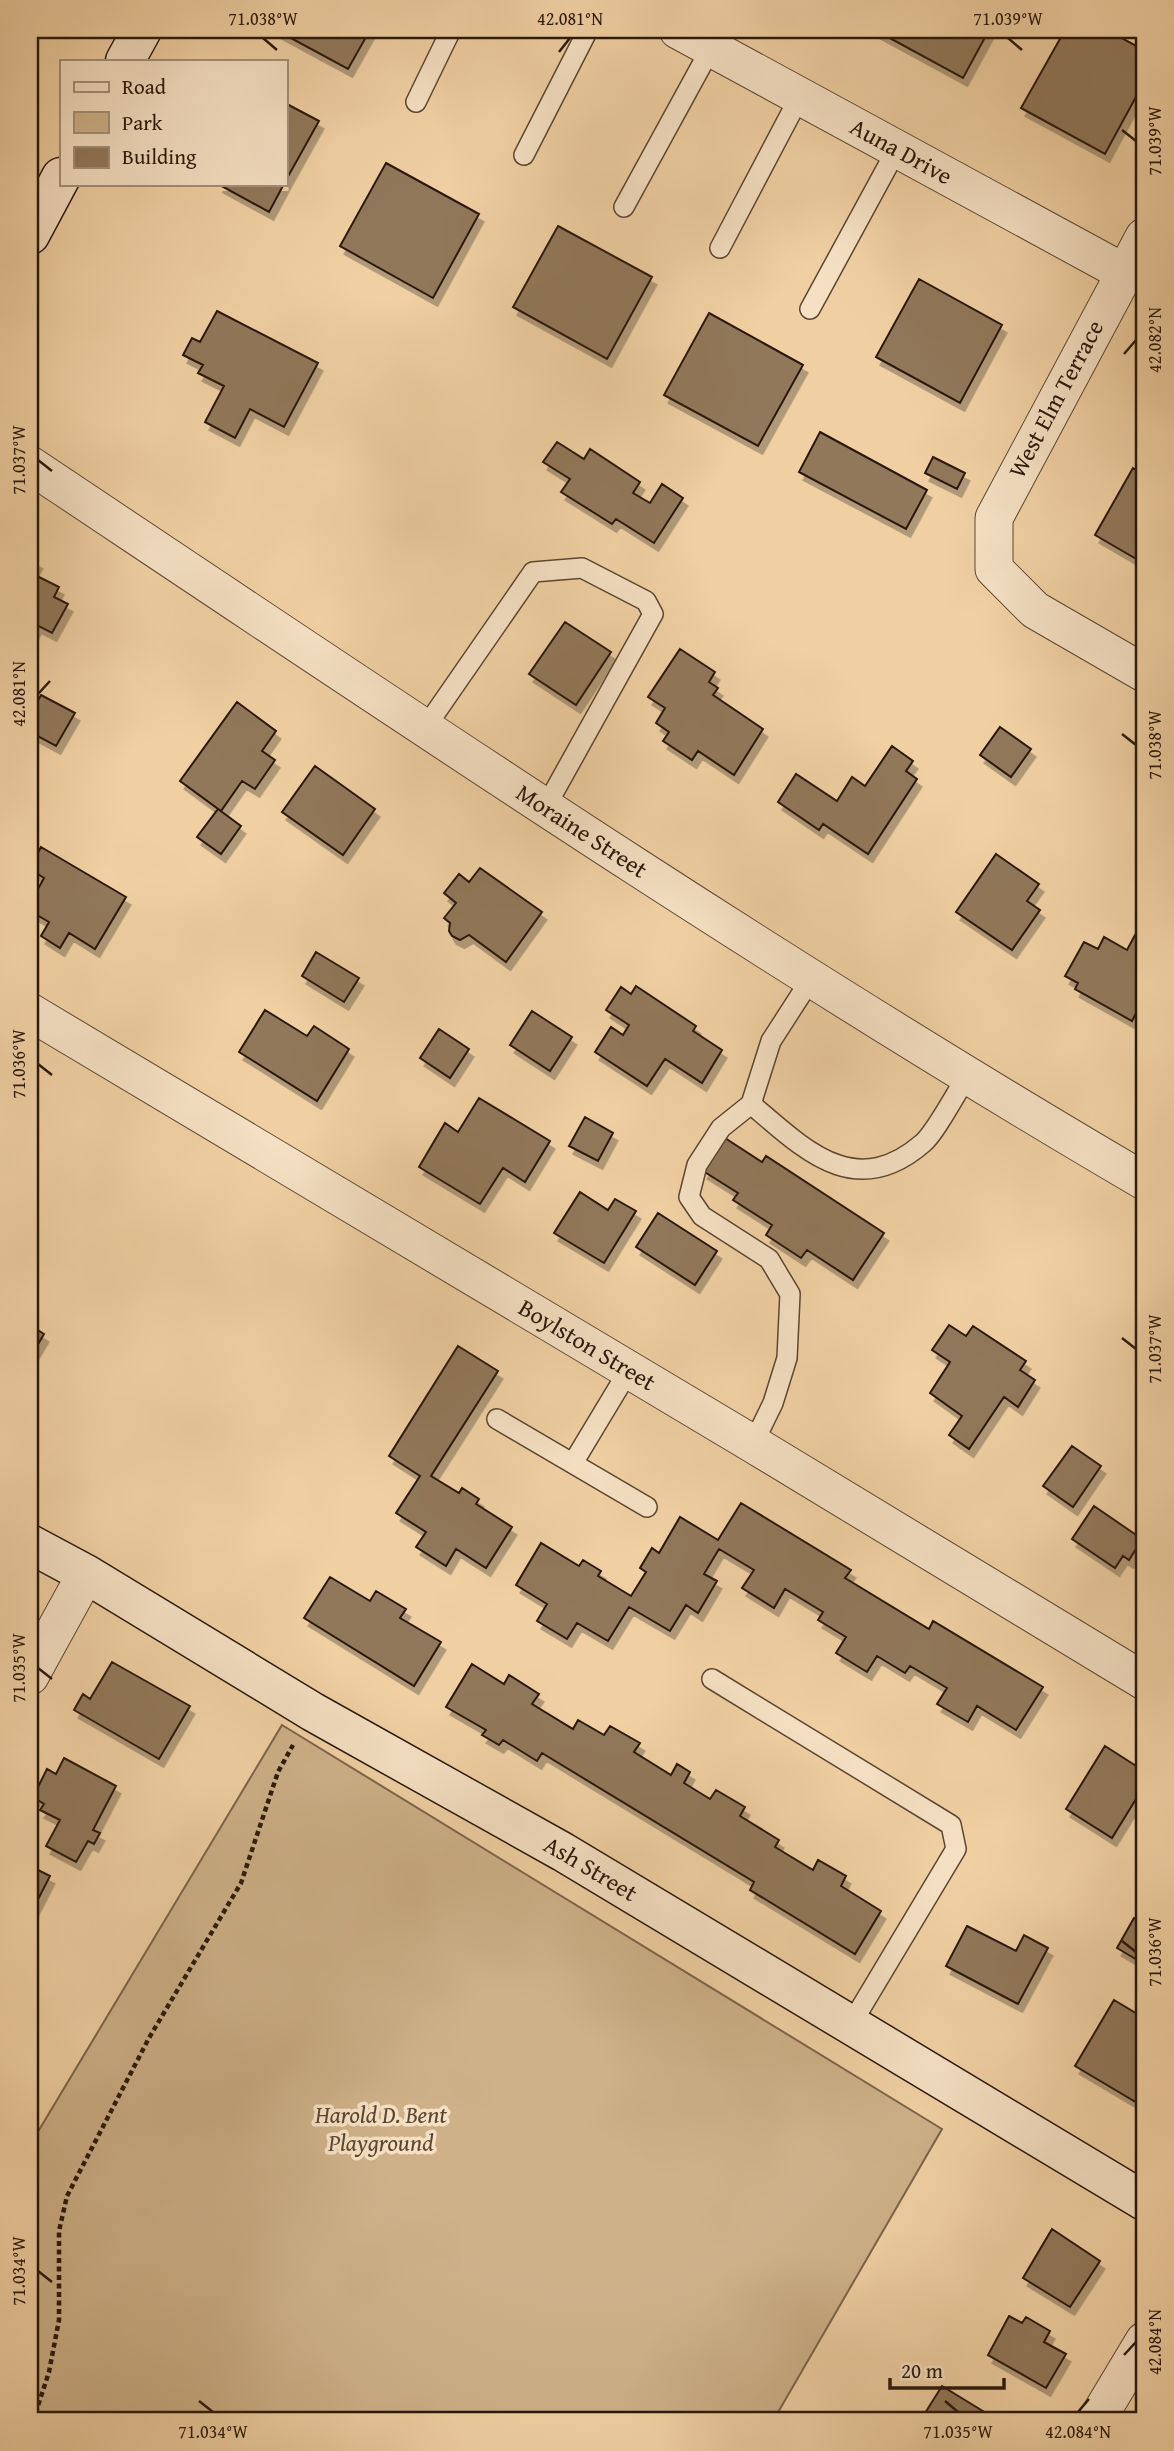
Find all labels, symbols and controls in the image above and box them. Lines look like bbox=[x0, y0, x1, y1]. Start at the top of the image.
text: 71.038°W bbox=[228, 5, 298, 32]
text: 42.081°N bbox=[537, 5, 603, 32]
text: 71.039°W bbox=[973, 5, 1043, 32]
legend bbox=[60, 60, 287, 186]
text: Road bbox=[122, 71, 167, 102]
text: 71.039°W bbox=[1141, 106, 1168, 176]
text: Park bbox=[122, 107, 163, 138]
street label: Auna Drive bbox=[844, 109, 959, 193]
text: Building bbox=[122, 141, 197, 172]
text: 42.082°N bbox=[1141, 307, 1168, 373]
street label: West Elm Terrace bbox=[999, 314, 1112, 484]
text: 71.037°W bbox=[5, 425, 32, 495]
text: 42.081°N bbox=[5, 661, 32, 727]
text: 71.038°W bbox=[1141, 710, 1168, 780]
street label: Moraine Street bbox=[509, 775, 655, 887]
text: 71.036°W bbox=[5, 1029, 32, 1099]
street label: Boylston Street bbox=[512, 1290, 663, 1399]
text: 71.037°W bbox=[1141, 1314, 1168, 1384]
text: 71.035°W bbox=[5, 1633, 32, 1703]
street label: Ash Street bbox=[538, 1827, 645, 1910]
text: 71.036°W bbox=[1141, 1917, 1168, 1987]
park label: Harold D. Bent Playground bbox=[314, 2097, 447, 2160]
text: 71.034°W bbox=[5, 2236, 32, 2306]
text: 42.084°N bbox=[1141, 2309, 1168, 2375]
scale bar bbox=[890, 2346, 1004, 2390]
text: 20 m bbox=[901, 2355, 943, 2386]
text: 71.034°W bbox=[178, 2418, 248, 2445]
text: 71.035°W bbox=[923, 2418, 993, 2445]
text: 42.084°N bbox=[1045, 2418, 1111, 2445]

